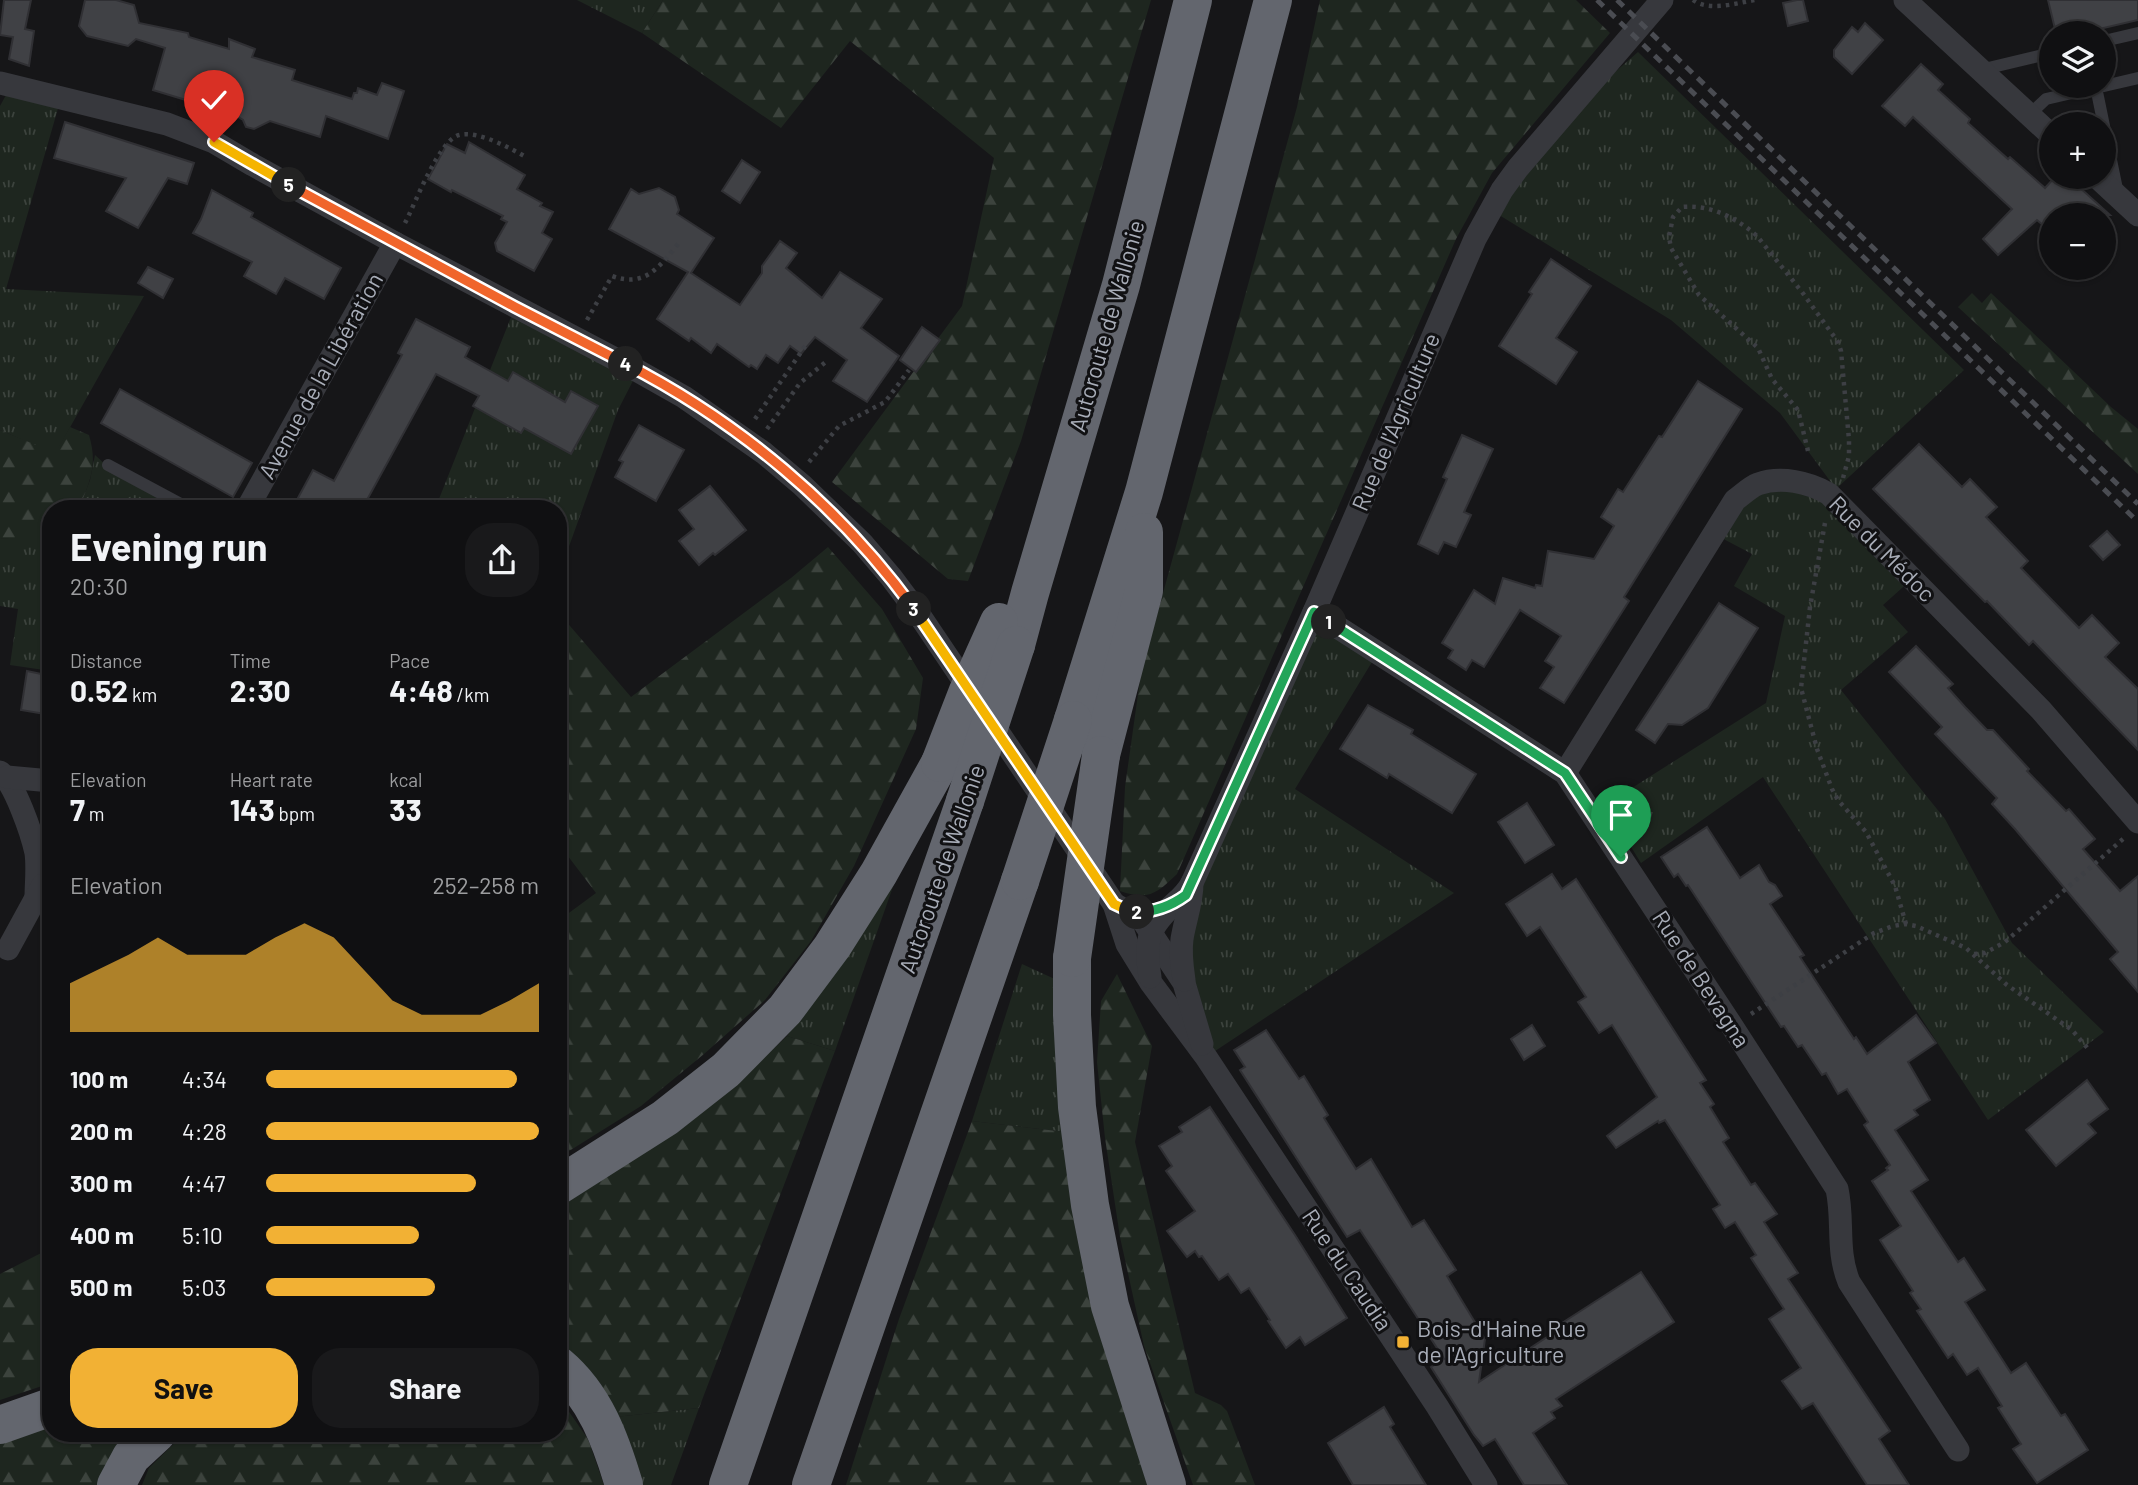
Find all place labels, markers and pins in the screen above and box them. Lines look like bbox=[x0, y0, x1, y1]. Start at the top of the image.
pin bbox=[184, 70, 244, 142]
pin: 5 bbox=[272, 168, 306, 202]
pin: 4 bbox=[608, 346, 644, 382]
pin: 3 bbox=[897, 592, 932, 626]
pin: 1 bbox=[1312, 604, 1346, 640]
pin bbox=[1591, 785, 1651, 857]
pin: 2 bbox=[1120, 894, 1154, 930]
place label: Bois-d'Haine Rue de l'Agriculture bbox=[1417, 1314, 1586, 1368]
marker: Bois-d'Haine Rue de l'Agriculture bbox=[1395, 1334, 1411, 1350]

